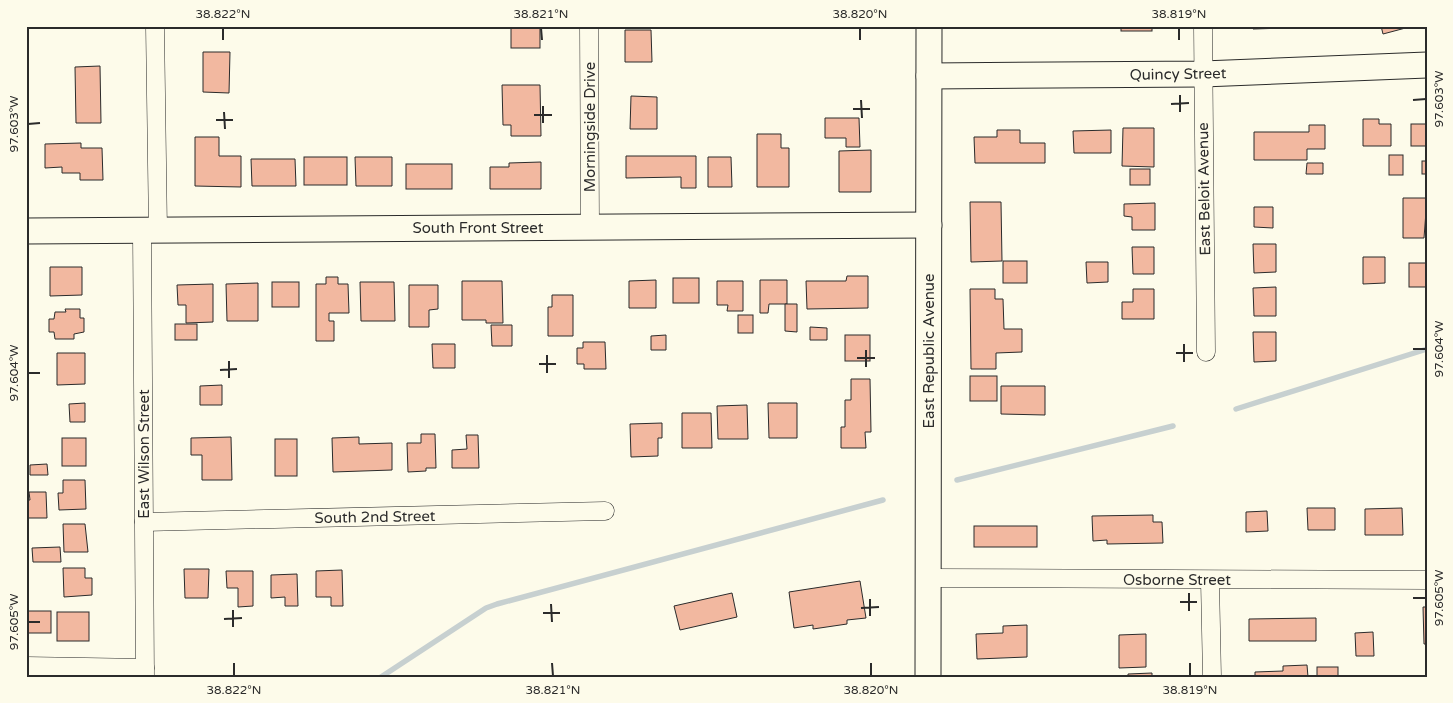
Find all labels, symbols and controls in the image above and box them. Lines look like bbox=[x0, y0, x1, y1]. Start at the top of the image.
text: 38.822°N bbox=[196, 7, 250, 21]
text: 38.821°N bbox=[514, 7, 568, 21]
text: 38.820°N bbox=[833, 7, 887, 21]
text: 38.819°N bbox=[1152, 7, 1206, 21]
street label: Morningside Drive bbox=[581, 62, 599, 192]
street label: Quincy Street bbox=[1129, 64, 1227, 84]
text: 97.603°W bbox=[1432, 71, 1446, 127]
text: 97.603°W bbox=[7, 96, 21, 152]
street label: East Beloit Avenue bbox=[1194, 122, 1214, 256]
street label: South Front Street bbox=[412, 219, 544, 237]
street label: East Republic Avenue bbox=[920, 274, 938, 428]
text: 97.604°W bbox=[1432, 321, 1446, 377]
text: 97.604°W bbox=[7, 345, 21, 401]
street label: East Wilson Street bbox=[135, 389, 153, 519]
street label: South 2nd Street bbox=[314, 507, 436, 527]
text: 97.605°W bbox=[1432, 570, 1446, 626]
street label: Osborne Street bbox=[1123, 571, 1231, 589]
text: 97.605°W bbox=[7, 594, 21, 650]
text: 38.822°N bbox=[207, 683, 261, 697]
text: 38.821°N bbox=[526, 683, 580, 697]
text: 38.820°N bbox=[844, 683, 898, 697]
text: 38.819°N bbox=[1163, 683, 1217, 697]

